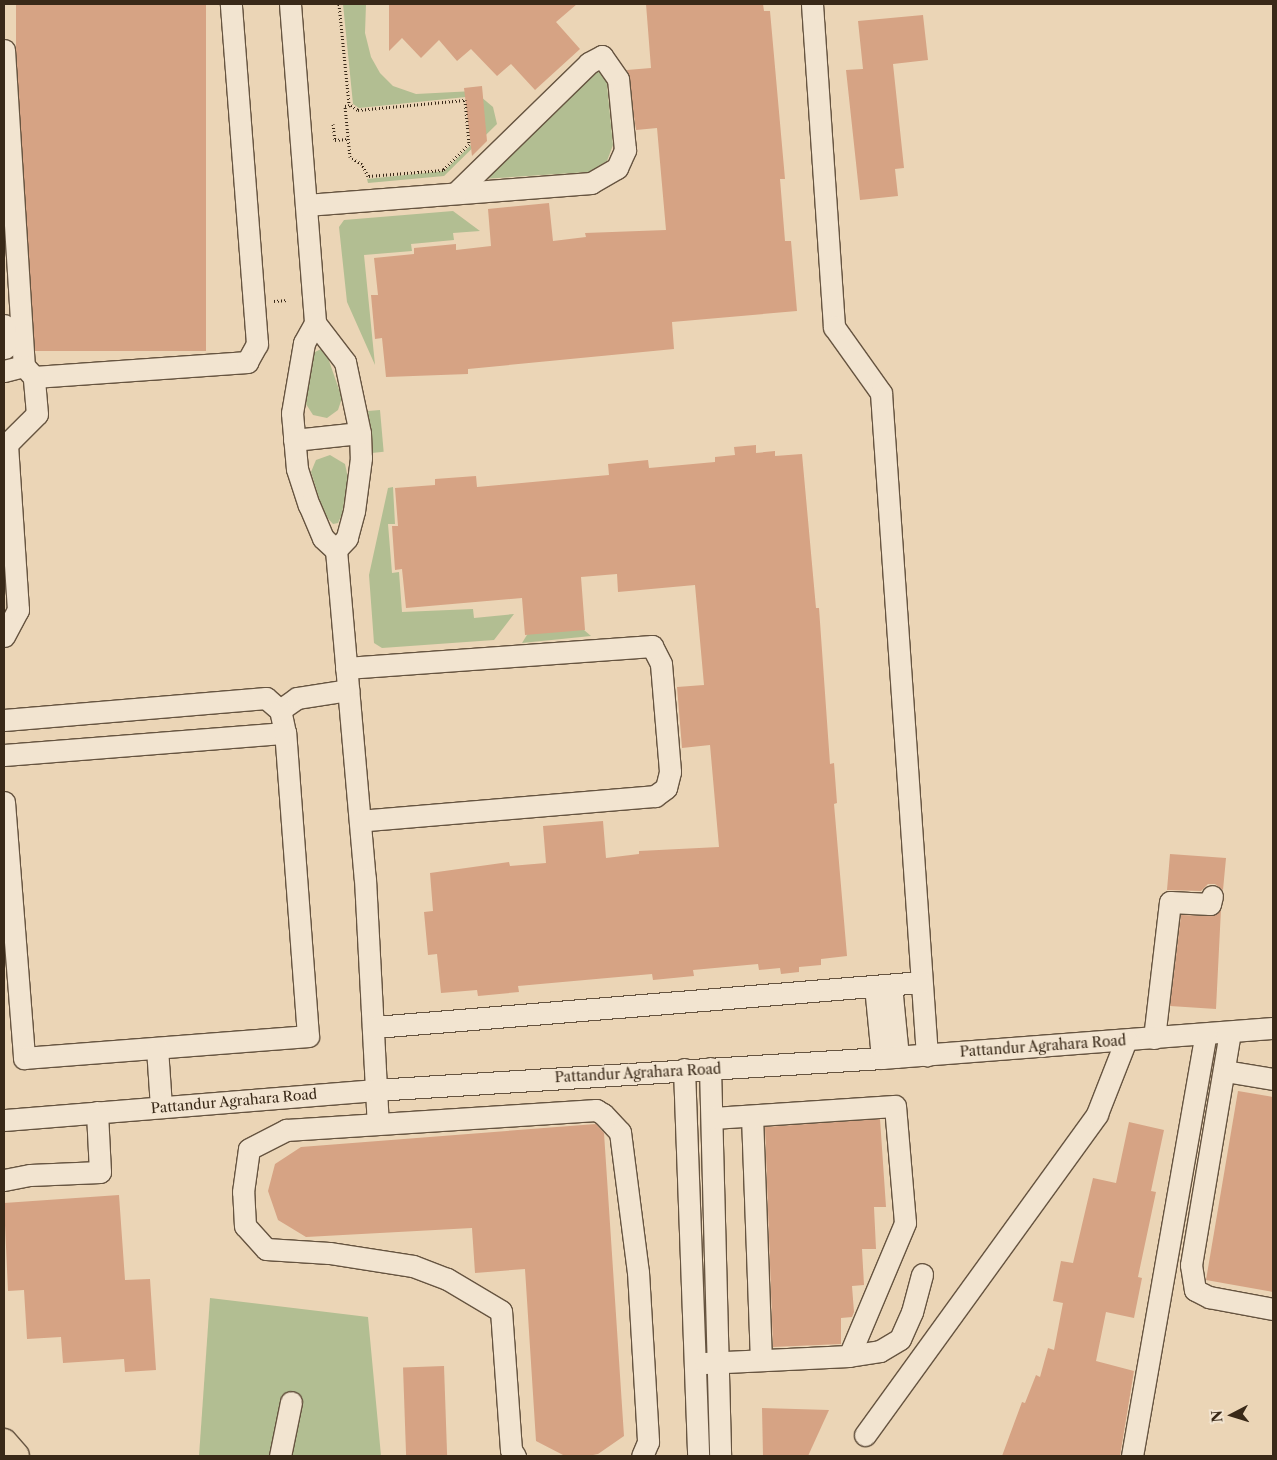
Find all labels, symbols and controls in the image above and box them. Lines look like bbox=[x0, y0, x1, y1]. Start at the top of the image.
street label: Pattandur Agrahara Road bbox=[959, 1032, 1127, 1060]
street label: Pattandur Agrahara Road bbox=[554, 1060, 722, 1086]
street label: Pattandur Agrahara Road bbox=[150, 1085, 318, 1117]
north arrow bbox=[1207, 1390, 1257, 1440]
text: N bbox=[1208, 1409, 1227, 1423]

